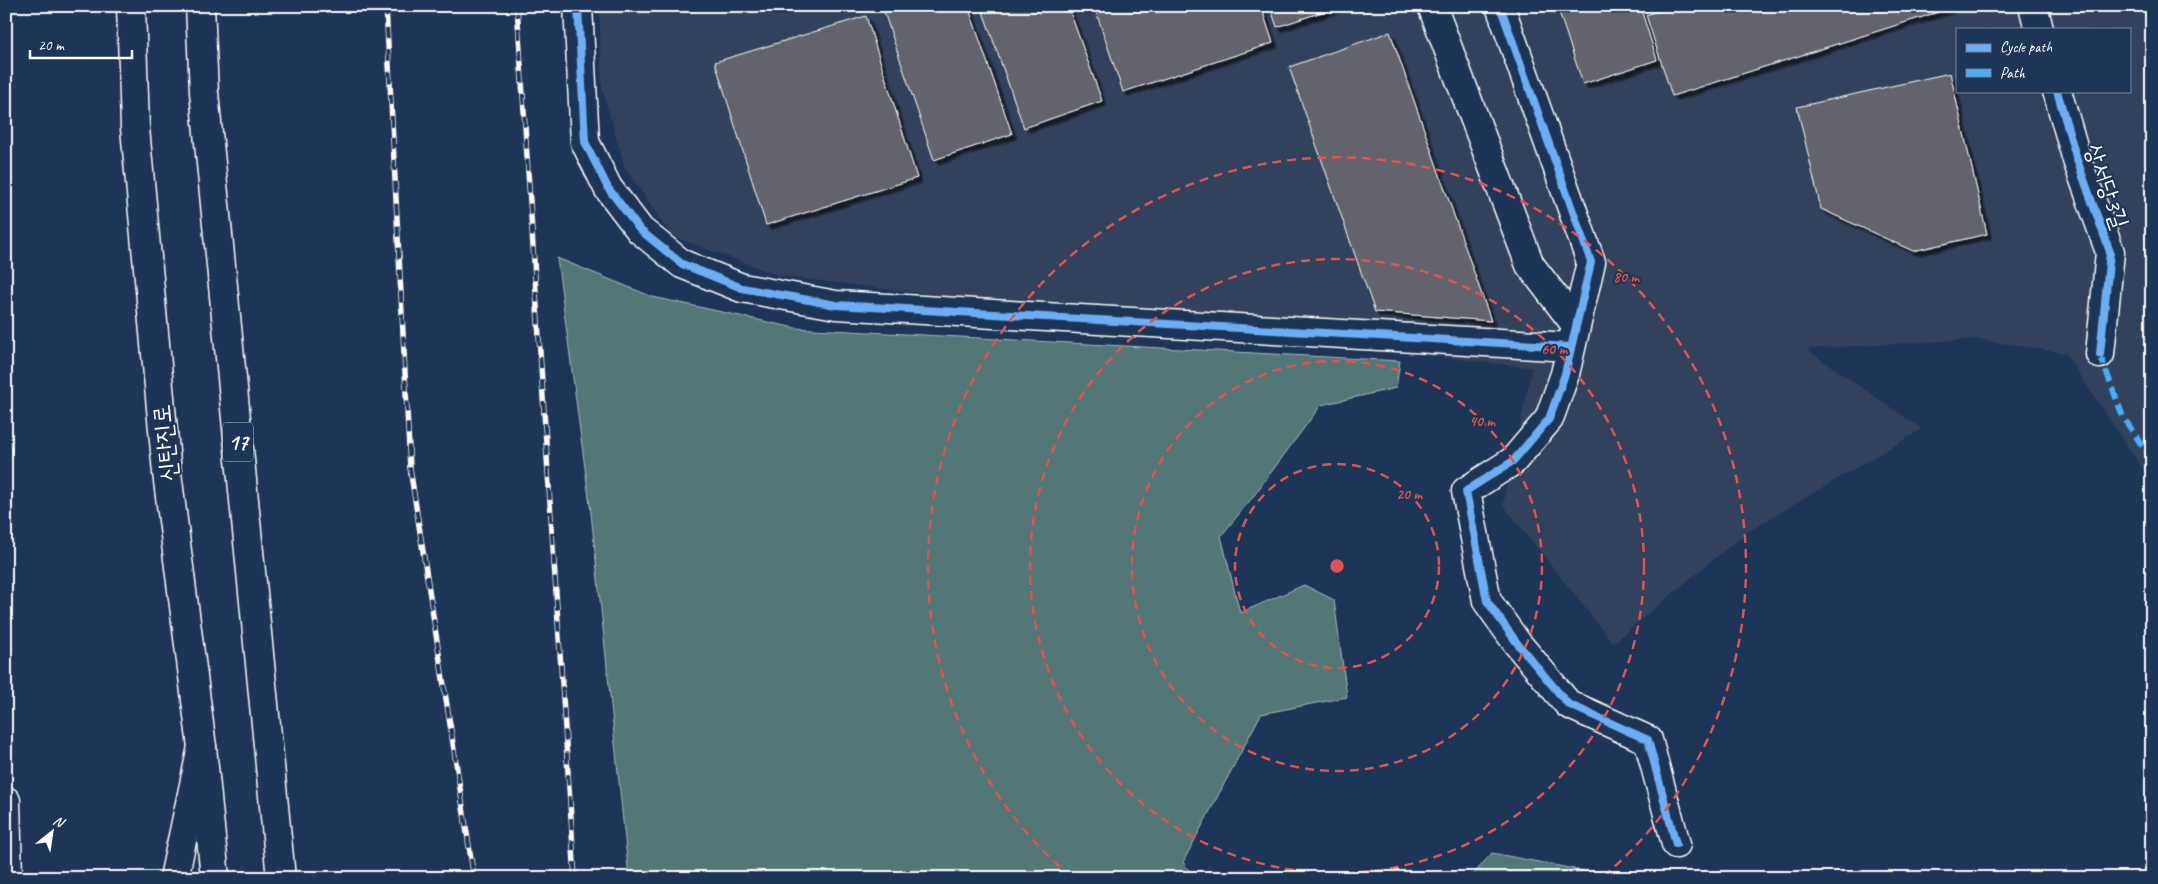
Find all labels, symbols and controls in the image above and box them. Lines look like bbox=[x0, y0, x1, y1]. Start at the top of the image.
scale bar bbox=[30, 28, 132, 60]
legend bbox=[1956, 28, 2130, 92]
text: 20 m bbox=[38, 36, 65, 55]
text: Cycle path bbox=[2000, 38, 2052, 57]
text: Path bbox=[2000, 64, 2026, 83]
street label: 상서당3길 bbox=[2078, 139, 2136, 233]
text: 80 m bbox=[1613, 268, 1640, 287]
text: 60 m bbox=[1541, 340, 1568, 359]
street label: 신탄진로 bbox=[146, 403, 184, 483]
text: 40 m bbox=[1469, 412, 1496, 431]
road number: 17 bbox=[223, 422, 253, 462]
text: 20 m bbox=[1396, 485, 1423, 504]
centre of rings bbox=[1328, 557, 1346, 575]
north arrow bbox=[28, 806, 78, 856]
text: N bbox=[50, 812, 68, 832]

